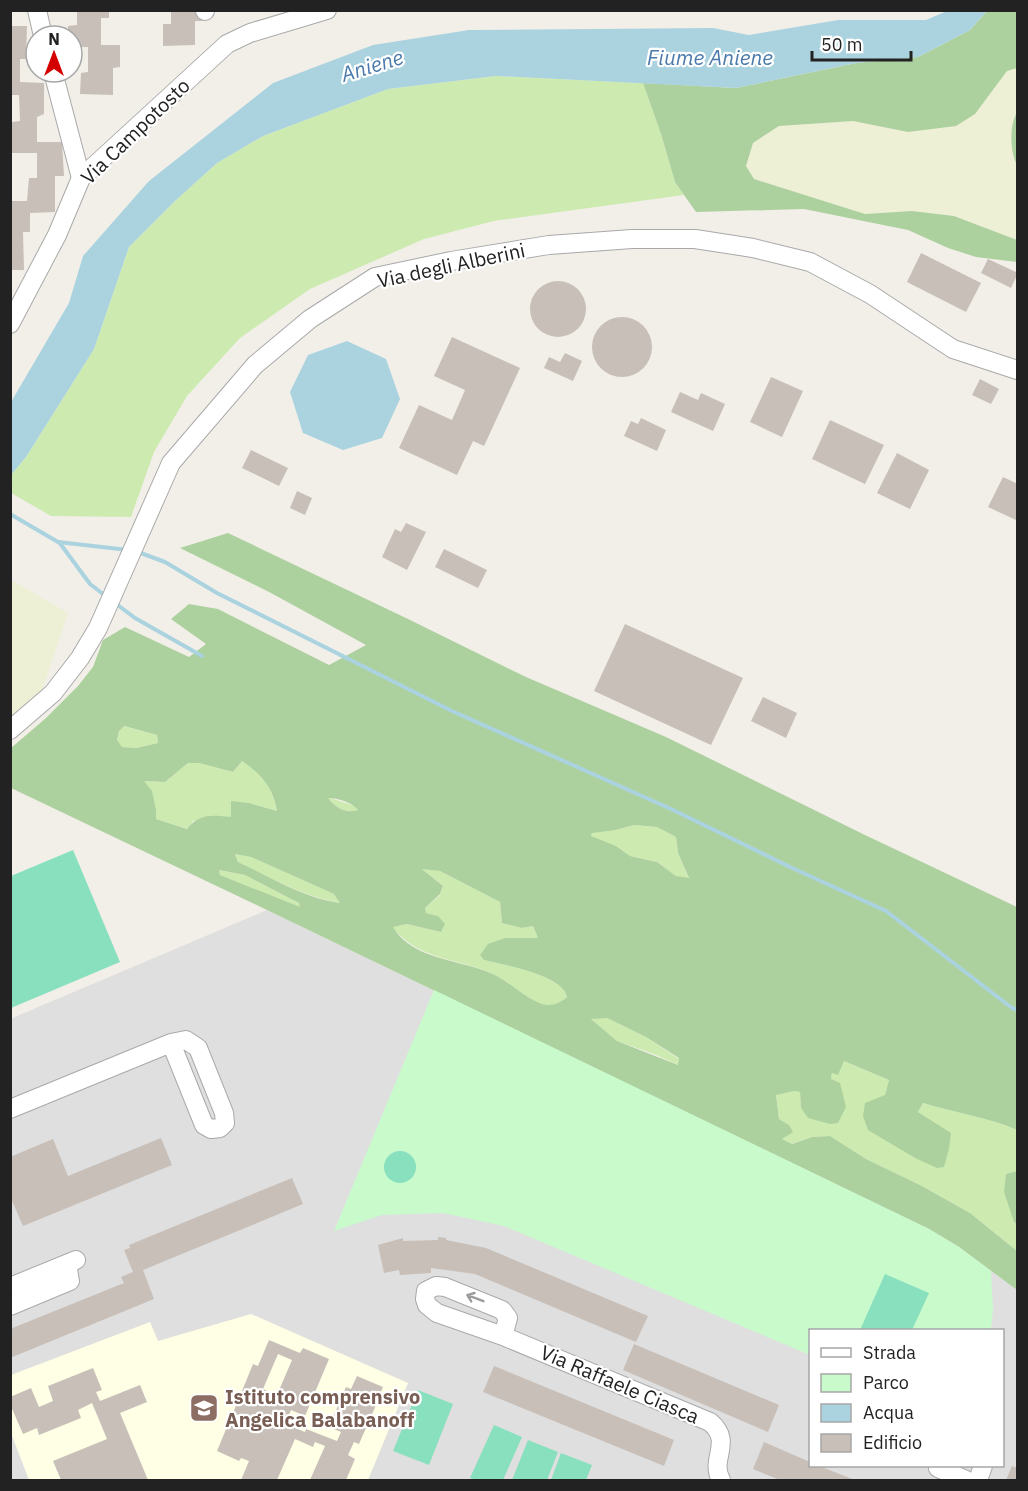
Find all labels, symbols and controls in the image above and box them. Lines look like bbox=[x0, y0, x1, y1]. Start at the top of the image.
north arrow bbox=[24, 24, 84, 84]
scale bar bbox=[812, 24, 911, 62]
text: N bbox=[48, 29, 60, 49]
text: 50 m bbox=[821, 33, 863, 56]
water label: Aniene bbox=[336, 42, 407, 88]
water label: Fiume Aniene bbox=[647, 43, 773, 71]
street label: Via Campotosto bbox=[75, 72, 195, 190]
street label: Via degli Alberini bbox=[375, 236, 527, 294]
one-way arrow bbox=[466, 1292, 485, 1303]
legend bbox=[809, 1329, 1004, 1467]
street label: Via Raffaele Ciasca bbox=[536, 1338, 704, 1430]
text: Strada bbox=[863, 1341, 916, 1364]
text: Parco bbox=[863, 1371, 909, 1394]
place label: Istituto comprensivo Angelica Balabanoff bbox=[225, 1383, 420, 1433]
school or university icon: Istituto comprensivo Angelica Balabanoff bbox=[188, 1392, 220, 1424]
text: Acqua bbox=[863, 1401, 914, 1424]
text: Edificio bbox=[863, 1431, 922, 1454]

